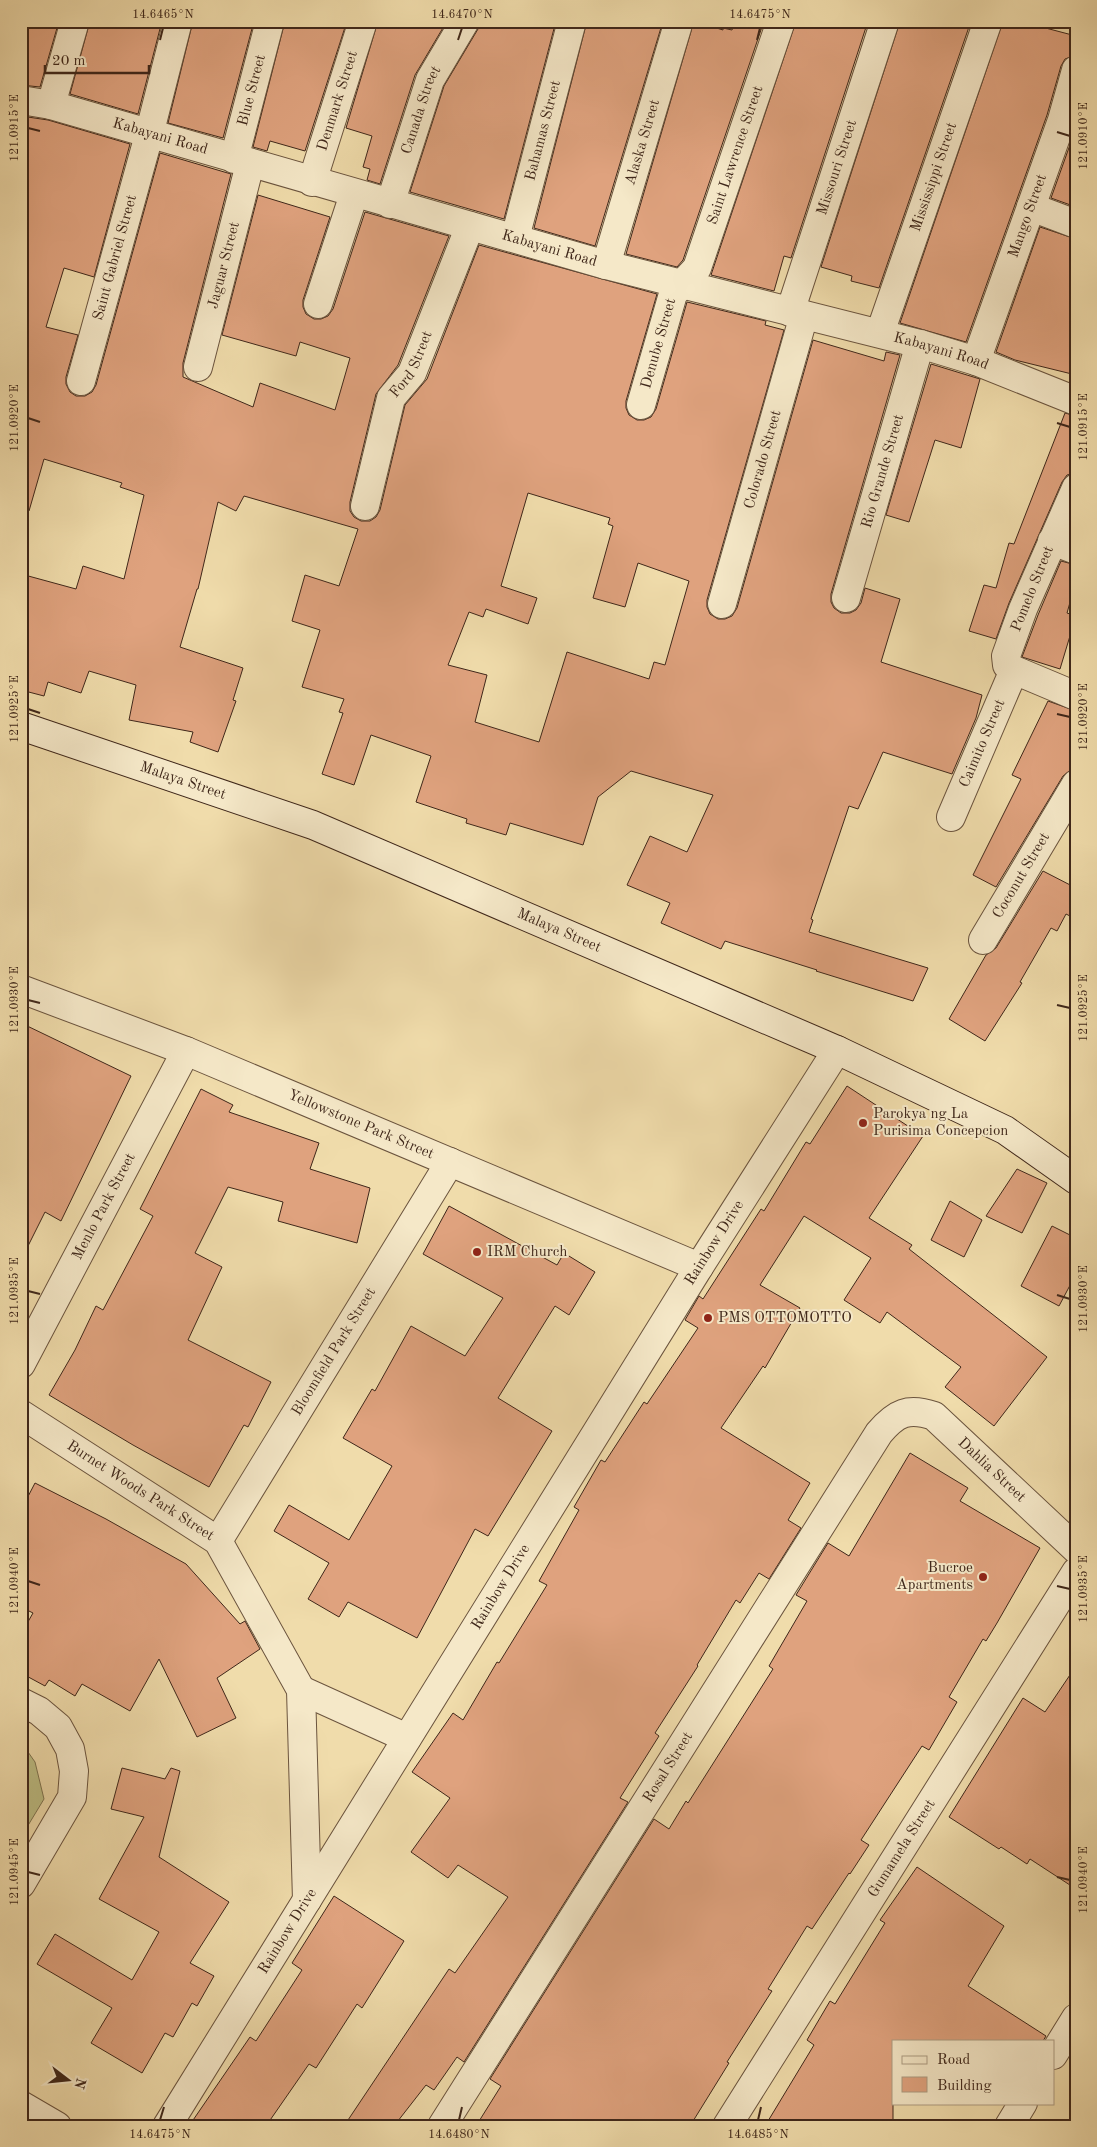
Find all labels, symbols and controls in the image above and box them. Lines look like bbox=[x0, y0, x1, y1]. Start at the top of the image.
text: 14.6465°N bbox=[132, 8, 194, 21]
text: 14.6475°N bbox=[729, 8, 791, 21]
text: 14.6470°N bbox=[431, 9, 493, 21]
scale bar bbox=[45, 42, 149, 74]
street label: Denmark Street bbox=[315, 49, 361, 153]
street label: Blue Street bbox=[235, 53, 268, 128]
text: 20 m bbox=[52, 54, 86, 69]
street label: Canada Street bbox=[399, 63, 444, 156]
street label: Bahamas Street bbox=[523, 79, 564, 182]
street label: Saint Lawrence Street bbox=[705, 84, 766, 227]
text: 121.0915°E bbox=[8, 94, 21, 162]
street label: Alaska Street bbox=[623, 98, 663, 187]
text: 121.0910°E bbox=[1078, 102, 1090, 170]
street label: Kabayani Road bbox=[111, 116, 210, 157]
street label: Missouri Street bbox=[815, 118, 860, 217]
street label: Mississippi Street bbox=[908, 121, 960, 234]
street label: Mango Street bbox=[1006, 172, 1050, 260]
street label: Saint Gabriel Street bbox=[91, 193, 140, 322]
street label: Jaguar Street bbox=[206, 220, 242, 310]
street label: Kabayani Road bbox=[500, 228, 599, 270]
street label: Denube Street bbox=[639, 297, 679, 390]
street label: Ford Street bbox=[387, 329, 435, 401]
street label: Kabayani Road bbox=[892, 330, 991, 373]
text: 121.0920°E bbox=[9, 384, 21, 452]
text: 121.0915°E bbox=[1077, 393, 1090, 461]
street label: Colorado Street bbox=[742, 409, 784, 511]
street label: Rio Grande Street bbox=[859, 413, 907, 530]
street label: Pomelo Street bbox=[1009, 544, 1057, 634]
text: 121.0925°E bbox=[8, 675, 21, 743]
text: 121.0920°E bbox=[1078, 683, 1090, 751]
street label: Caimito Street bbox=[957, 697, 1008, 790]
street label: Malaya Street bbox=[138, 759, 228, 802]
street label: Coconut Street bbox=[990, 830, 1053, 921]
street label: Malaya Street bbox=[515, 906, 603, 955]
text: 121.0930°E bbox=[9, 966, 21, 1034]
text: 121.0925°E bbox=[1077, 974, 1090, 1042]
street label: Yellowstone Park Street bbox=[286, 1087, 436, 1162]
place label: Parokya ng La Purisima Concepcion bbox=[873, 1107, 1008, 1139]
marker: Parokya ng La Purisima Concepcion bbox=[857, 1117, 869, 1129]
street label: Menlo Park Street bbox=[70, 1151, 138, 1262]
street label: Rainbow Drive bbox=[682, 1198, 747, 1288]
place label: IRM Church bbox=[487, 1245, 568, 1260]
marker: IRM Church bbox=[471, 1246, 483, 1258]
text: 121.0935°E bbox=[8, 1257, 21, 1325]
text: 121.0930°E bbox=[1078, 1265, 1090, 1333]
street label: Bloomfield Park Street bbox=[289, 1285, 379, 1418]
place label: PMS OTTOMOTTO bbox=[718, 1311, 852, 1326]
marker: PMS OTTOMOTTO bbox=[702, 1312, 714, 1324]
street label: Dahlia Street bbox=[955, 1435, 1028, 1505]
street label: Burnet Woods Park Street bbox=[64, 1438, 217, 1544]
street label: Rainbow Drive bbox=[469, 1542, 533, 1632]
text: 121.0940°E bbox=[9, 1547, 21, 1615]
text: 121.0935°E bbox=[1077, 1555, 1090, 1623]
place label: Bucroe Apartments bbox=[896, 1561, 973, 1593]
marker: Bucroe Apartments bbox=[977, 1571, 989, 1583]
street label: Rosal Street bbox=[640, 1729, 696, 1805]
street label: Gumamela Street bbox=[866, 1797, 938, 1900]
text: 121.0945°E bbox=[8, 1838, 21, 1906]
text: 121.0940°E bbox=[1078, 1846, 1090, 1914]
street label: Rainbow Drive bbox=[256, 1886, 320, 1977]
legend bbox=[892, 2040, 1054, 2104]
text: Road bbox=[937, 2053, 971, 2068]
north arrow bbox=[42, 2054, 92, 2104]
text: N bbox=[71, 2076, 88, 2091]
text: Building bbox=[937, 2079, 992, 2094]
text: 14.6475°N bbox=[129, 2128, 191, 2141]
text: 14.6485°N bbox=[727, 2128, 789, 2141]
text: 14.6480°N bbox=[428, 2129, 490, 2141]

